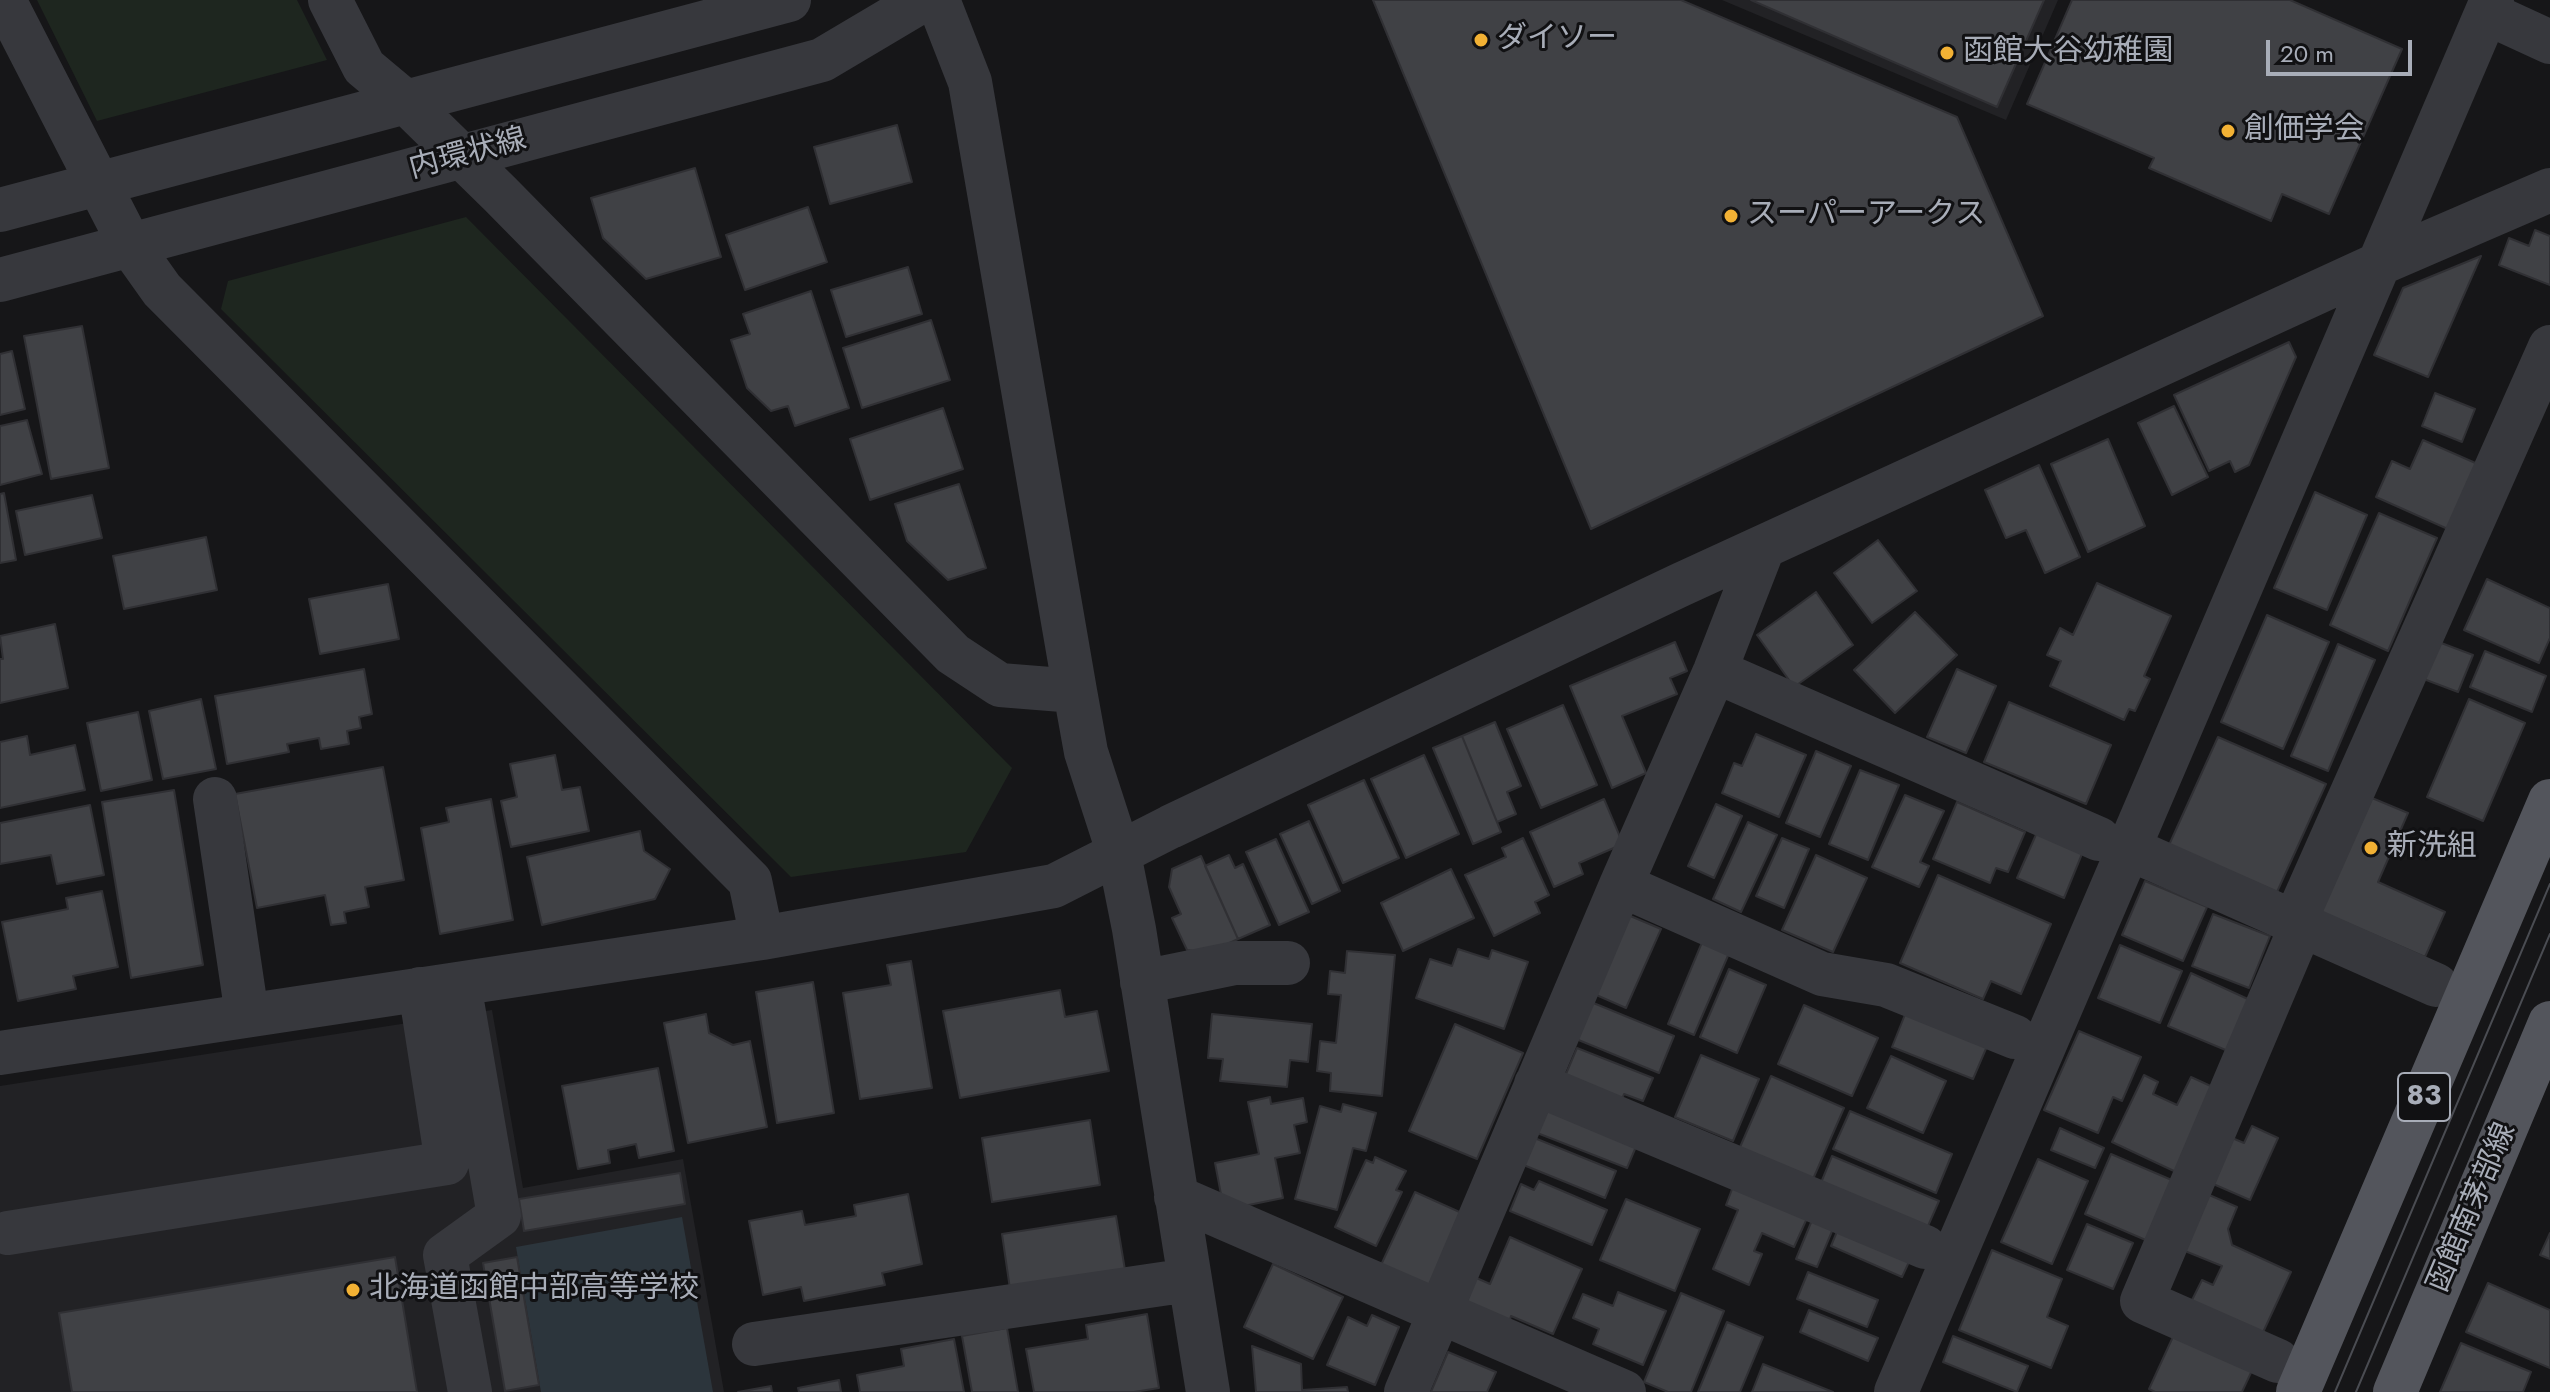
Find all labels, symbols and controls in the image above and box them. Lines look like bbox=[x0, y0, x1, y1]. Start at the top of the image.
place label: ダイソー bbox=[1497, 22, 1617, 58]
scale bar bbox=[2270, 24, 2416, 74]
marker: ダイソー bbox=[1472, 31, 1490, 49]
place label: 函館大谷幼稚園 bbox=[1963, 35, 2173, 71]
text: 20 m bbox=[2280, 36, 2334, 71]
marker: 函館大谷幼稚園 bbox=[1938, 44, 1956, 62]
place label: 創価学会 bbox=[2244, 113, 2364, 149]
street label: 内環状線 bbox=[405, 122, 531, 188]
marker: 創価学会 bbox=[2219, 122, 2237, 140]
place label: スーパーアークス bbox=[1747, 198, 1985, 234]
marker: スーパーアークス bbox=[1722, 207, 1740, 225]
place label: 新洗組 bbox=[2387, 830, 2477, 866]
marker: 新洗組 bbox=[2362, 839, 2380, 857]
road number: 83 bbox=[2398, 1073, 2450, 1121]
street label: 函館南茅部線 bbox=[2421, 1118, 2525, 1298]
place label: 北海道函館中部高等学校 bbox=[369, 1272, 699, 1308]
marker: 北海道函館中部高等学校 bbox=[344, 1281, 362, 1299]

